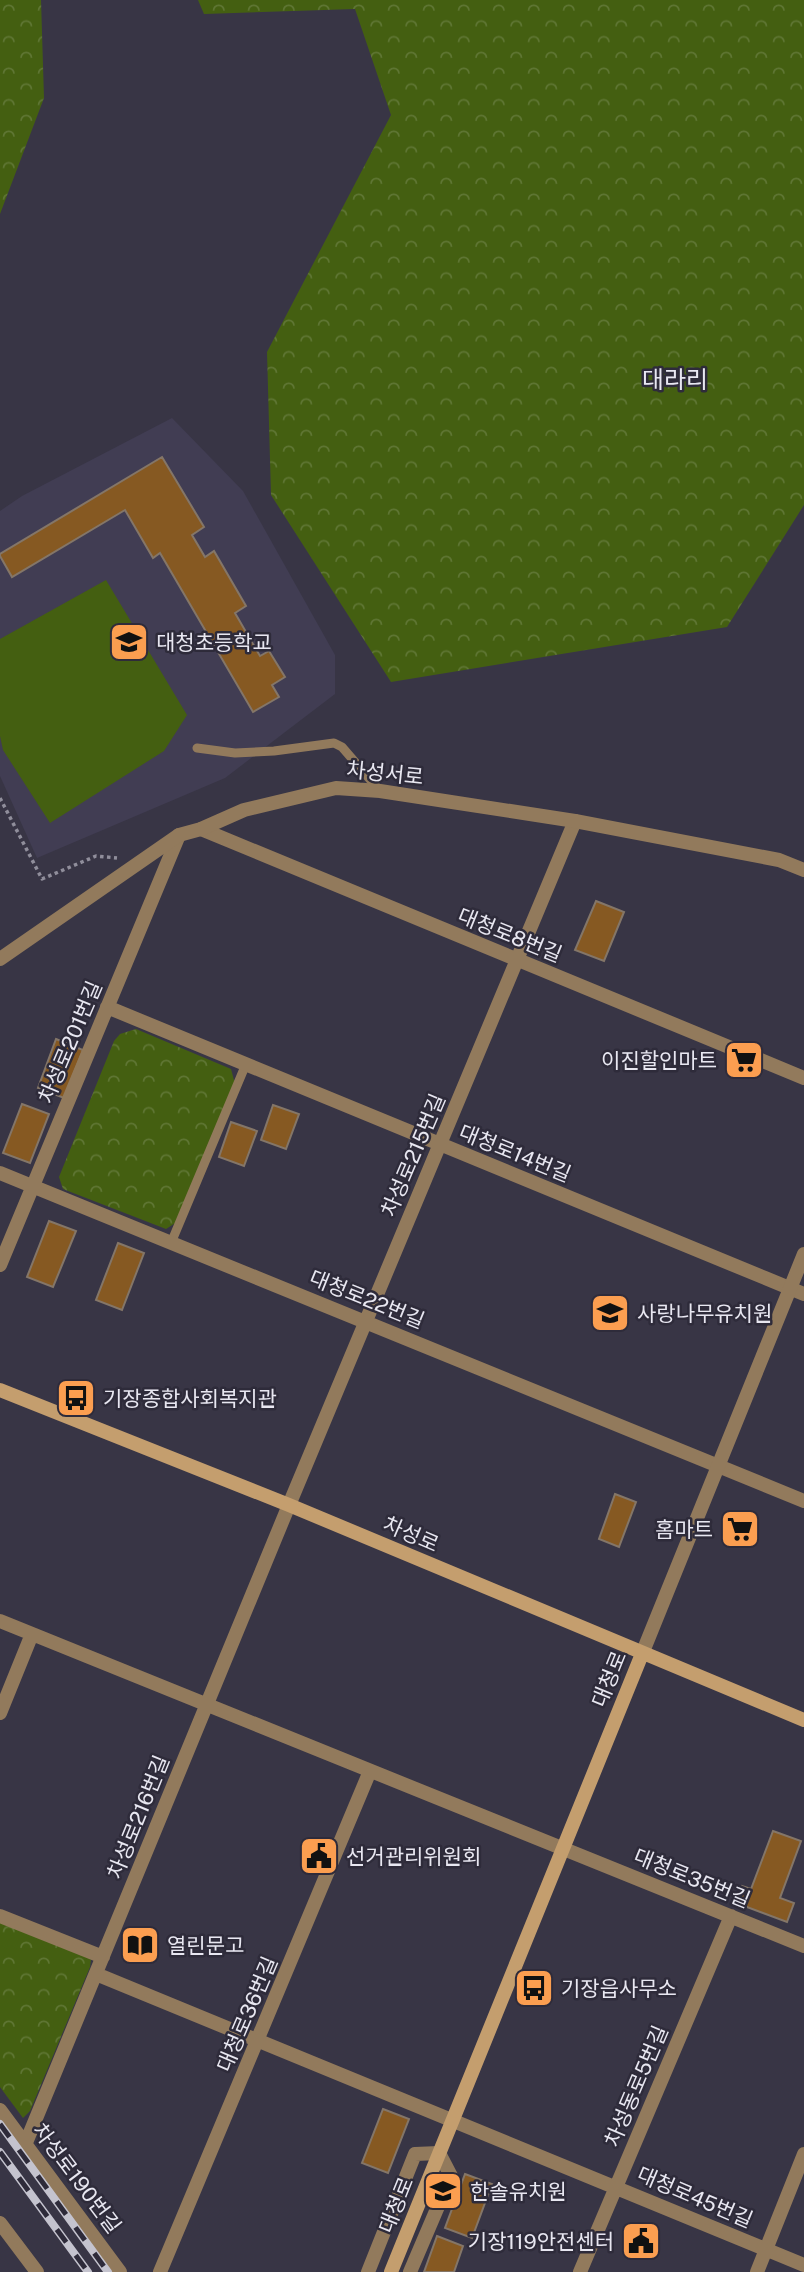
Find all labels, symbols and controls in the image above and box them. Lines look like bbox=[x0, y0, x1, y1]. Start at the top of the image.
district label: 대라리 bbox=[642, 365, 708, 393]
school or university icon: 대청초등학교 bbox=[108, 621, 150, 663]
place label: 대청초등학교 bbox=[156, 630, 272, 655]
street label: 차성서로 bbox=[345, 757, 425, 789]
street label: 대청로8번길 bbox=[454, 903, 566, 967]
street label: 차성로201번길 bbox=[33, 977, 107, 1107]
supermarket icon: 이진할인마트 bbox=[723, 1039, 765, 1081]
place label: 이진할인마트 bbox=[601, 1048, 717, 1073]
street label: 차성로215번길 bbox=[376, 1090, 450, 1220]
street label: 대청로14번길 bbox=[455, 1119, 575, 1187]
street label: 대청로22번길 bbox=[306, 1265, 428, 1333]
school or university icon: 사랑나무유치원 bbox=[589, 1292, 631, 1334]
place label: 사랑나무유치원 bbox=[637, 1301, 772, 1326]
bus stop icon: 기장종합사회복지관 bbox=[55, 1377, 97, 1419]
place label: 기장종합사회복지관 bbox=[103, 1386, 277, 1411]
supermarket icon: 홈마트 bbox=[719, 1508, 761, 1550]
street label: 차성로 bbox=[379, 1511, 443, 1557]
place label: 홈마트 bbox=[655, 1517, 713, 1542]
street label: 대청로 bbox=[587, 1647, 631, 1711]
street label: 차성로216번길 bbox=[102, 1752, 174, 1882]
public building icon: 선거관리위원회 bbox=[298, 1835, 340, 1877]
street label: 대청로35번길 bbox=[630, 1843, 754, 1913]
place label: 선거관리위원회 bbox=[346, 1844, 481, 1869]
library icon: 열린문고 bbox=[119, 1924, 161, 1966]
place label: 열린문고 bbox=[167, 1933, 244, 1958]
street label: 대청로36번길 bbox=[212, 1953, 282, 2075]
bus stop icon: 기장읍사무소 bbox=[513, 1967, 555, 2009]
place label: 기장읍사무소 bbox=[561, 1976, 677, 2001]
street label: 차성동로5번길 bbox=[599, 2022, 673, 2150]
street label: 차성로190번길 bbox=[28, 2118, 126, 2238]
street label: 대청로45번길 bbox=[633, 2161, 757, 2233]
school or university icon: 한솔유치원 bbox=[422, 2170, 464, 2212]
street label: 대청로 bbox=[374, 2173, 418, 2237]
place label: 한솔유치원 bbox=[470, 2179, 567, 2204]
public building icon: 기장119안전센터 bbox=[620, 2220, 662, 2262]
place label: 기장119안전센터 bbox=[468, 2229, 614, 2254]

